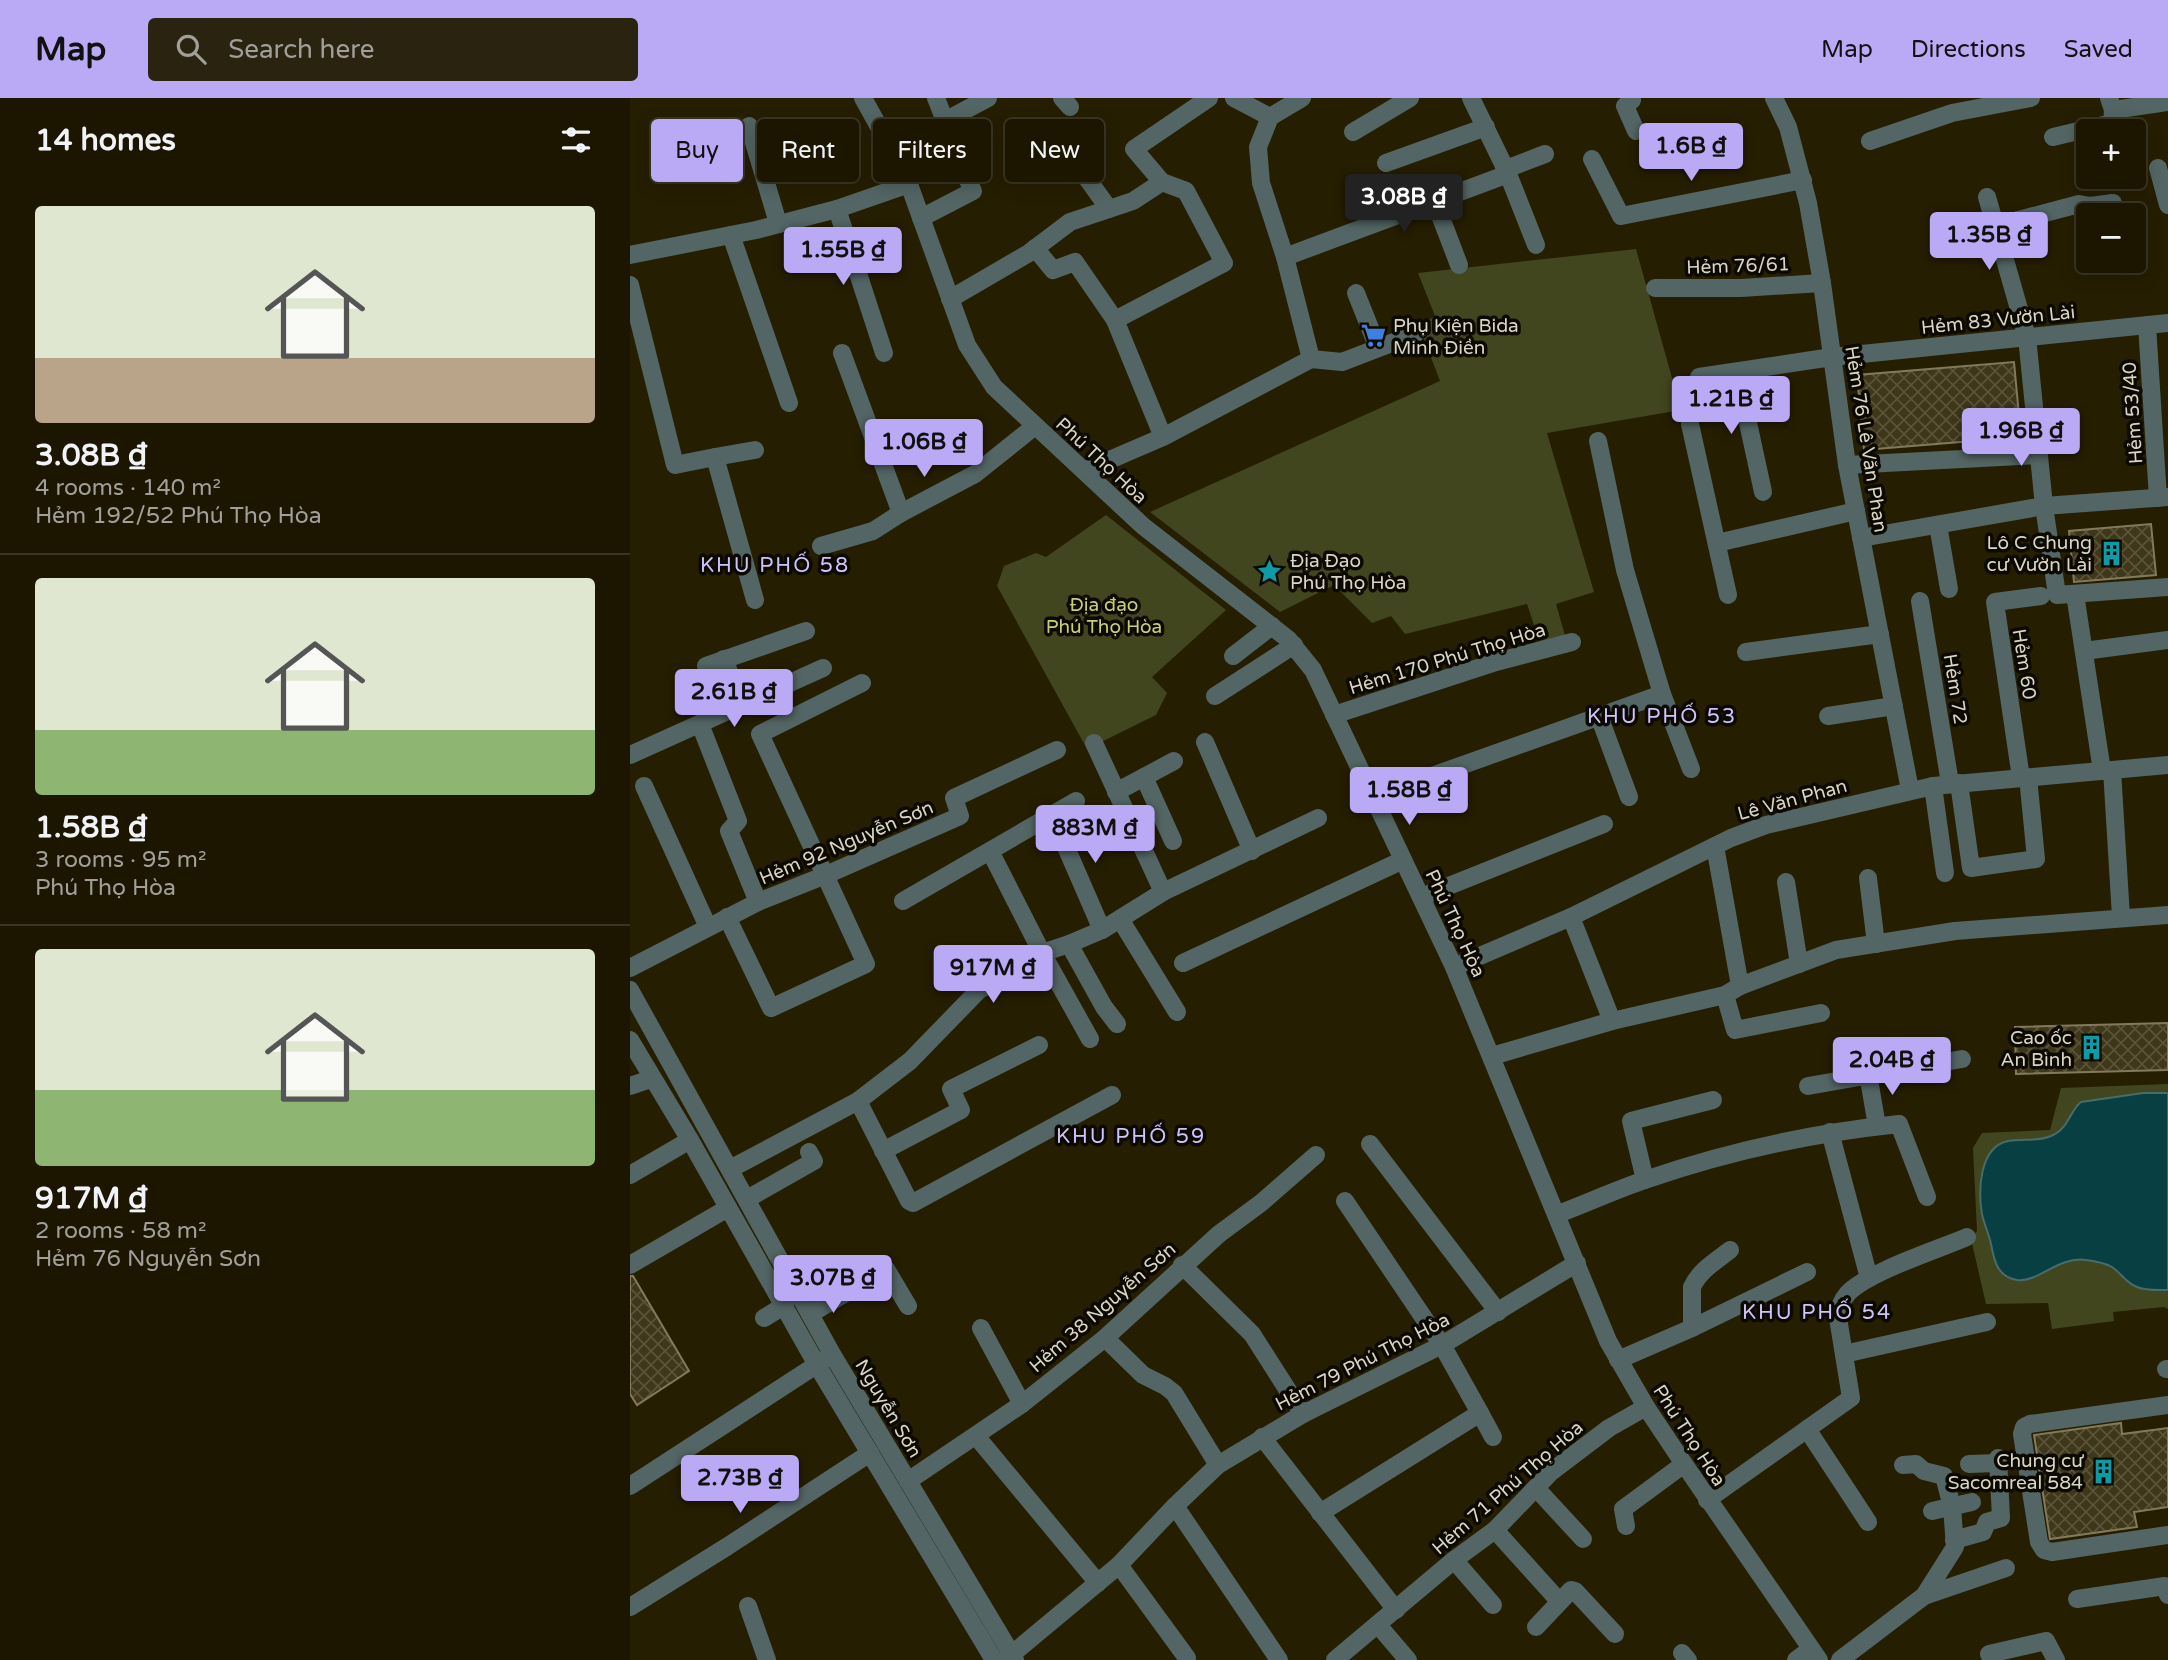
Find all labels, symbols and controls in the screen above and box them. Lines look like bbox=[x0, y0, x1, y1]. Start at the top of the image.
search box bbox=[148, 18, 638, 81]
text: Map bbox=[35, 30, 106, 69]
icon: search bbox=[172, 30, 210, 68]
text: Search here bbox=[228, 34, 374, 65]
text: Map bbox=[1821, 35, 1873, 64]
text: Directions bbox=[1911, 35, 2026, 64]
text: Saved bbox=[2064, 35, 2133, 64]
chip: Buy bbox=[651, 119, 743, 182]
chip: Rent bbox=[757, 119, 859, 182]
chip: Filters bbox=[873, 119, 991, 182]
chip: New bbox=[1005, 119, 1104, 182]
map controls bbox=[2076, 119, 2146, 273]
button: + bbox=[2076, 119, 2146, 189]
icon: filters bbox=[557, 121, 595, 159]
text: 14 homes bbox=[35, 122, 176, 159]
pin: 1.6B ₫ bbox=[1634, 123, 1748, 183]
text: 1.6B ₫ bbox=[1655, 132, 1727, 160]
pin: 3.08B ₫ bbox=[1339, 174, 1469, 234]
text: 3.08B ₫ bbox=[1361, 183, 1447, 211]
button: − bbox=[2076, 203, 2146, 273]
pin: 1.35B ₫ bbox=[1924, 212, 2054, 272]
text: 1.35B ₫ bbox=[1946, 221, 2032, 249]
pin: 1.55B ₫ bbox=[778, 228, 908, 287]
text: 1.55B ₫ bbox=[800, 236, 886, 264]
icon: home bbox=[252, 251, 378, 377]
street label: Hẻm 76/61 bbox=[1686, 253, 1790, 279]
street label: Hẻm 83 Vườn Lài bbox=[1920, 301, 2076, 339]
place label: Phụ Kiện Bida Minh Điền bbox=[1393, 315, 1519, 359]
supermarket icon: Phụ Kiện Bida Minh Điền bbox=[1359, 322, 1387, 350]
street label: Hẻm 76 Lê Văn Phan bbox=[1840, 344, 1892, 534]
street label: Hẻm 53/40 bbox=[2118, 361, 2148, 465]
pin: 1.21B ₫ bbox=[1666, 376, 1796, 436]
text: 1.21B ₫ bbox=[1688, 385, 1774, 413]
pin: 1.96B ₫ bbox=[1956, 408, 2086, 468]
street label: Phú Thọ Hòa bbox=[1051, 413, 1151, 509]
text: 1.96B ₫ bbox=[1978, 417, 2064, 445]
pin: 1.06B ₫ bbox=[859, 420, 989, 479]
text: 1.06B ₫ bbox=[881, 428, 967, 456]
text: 3.08B ₫ bbox=[35, 437, 148, 474]
text: 4 rooms · 140 m² bbox=[35, 474, 221, 502]
text: Hẻm 192/52 Phú Thọ Hòa bbox=[35, 502, 322, 530]
place label: Lô C Chung cư Vườn Lài bbox=[1987, 532, 2092, 576]
building icon: Lô C Chung cư Vườn Lài bbox=[2098, 539, 2126, 567]
place label: Địa Đạo Phú Thọ Hòa bbox=[1290, 550, 1407, 594]
district label: KHU PHỐ 58 bbox=[700, 551, 850, 578]
place icon: Địa Đạo Phú Thọ Hòa bbox=[1256, 557, 1284, 585]
park label: Địa đạo Phú Thọ Hòa bbox=[1046, 594, 1162, 638]
street label: Hẻm 170 Phú Thọ Hòa bbox=[1346, 619, 1548, 699]
icon: home bbox=[252, 623, 378, 749]
street label: Hẻm 60 bbox=[2008, 627, 2040, 701]
street label: Hẻm 72 bbox=[1939, 652, 1971, 726]
pin: 2.61B ₫ bbox=[669, 670, 799, 729]
text: 2.61B ₫ bbox=[691, 678, 777, 706]
district label: KHU PHỐ 53 bbox=[1587, 702, 1737, 729]
pin: 1.58B ₫ bbox=[1344, 768, 1474, 827]
street label: Lê Văn Phan bbox=[1735, 775, 1849, 825]
text: 1.58B ₫ bbox=[1366, 776, 1452, 804]
street label: Hẻm 92 Nguyễn Sơn bbox=[756, 796, 937, 890]
pin: 883M ₫ bbox=[1038, 806, 1152, 865]
text: 1.58B ₫ bbox=[35, 809, 148, 846]
text: 883M ₫ bbox=[1052, 814, 1138, 842]
text: 3 rooms · 95 m² bbox=[35, 846, 206, 874]
street label: Phú Thọ Hòa bbox=[1421, 866, 1490, 981]
text: Phú Thọ Hòa bbox=[35, 874, 176, 902]
pin: 917M ₫ bbox=[936, 946, 1050, 1005]
text: 917M ₫ bbox=[950, 954, 1036, 982]
icon: home bbox=[252, 994, 378, 1120]
place label: Cao ốc An Bình bbox=[2001, 1027, 2072, 1071]
building icon: Cao ốc An Bình bbox=[2078, 1034, 2106, 1062]
pin: 2.04B ₫ bbox=[1827, 1038, 1957, 1097]
text: 2.04B ₫ bbox=[1849, 1046, 1935, 1074]
district label: KHU PHỐ 59 bbox=[1056, 1122, 1206, 1149]
text: 917M ₫ bbox=[35, 1180, 148, 1217]
text: 2 rooms · 58 m² bbox=[35, 1217, 206, 1245]
street label: Hẻm 38 Nguyễn Sơn bbox=[1025, 1238, 1180, 1377]
text: Hẻm 76 Nguyễn Sơn bbox=[35, 1245, 261, 1273]
pin: 3.07B ₫ bbox=[768, 1256, 898, 1315]
text: 3.07B ₫ bbox=[790, 1264, 876, 1292]
district label: KHU PHỐ 54 bbox=[1742, 1298, 1892, 1325]
street label: Hẻm 79 Phú Thọ Hòa bbox=[1272, 1308, 1453, 1415]
street label: Nguyễn Sơn bbox=[850, 1355, 926, 1462]
street label: Phú Thọ Hòa bbox=[1648, 1381, 1730, 1490]
street label: Hẻm 71 Phú Thọ Hòa bbox=[1428, 1416, 1588, 1559]
place label: Chung cư Sacomreal 584 bbox=[1948, 1450, 2084, 1494]
pin: 2.73B ₫ bbox=[675, 1456, 805, 1515]
building icon: Chung cư Sacomreal 584 bbox=[2089, 1457, 2117, 1485]
text: 2.73B ₫ bbox=[697, 1464, 783, 1492]

